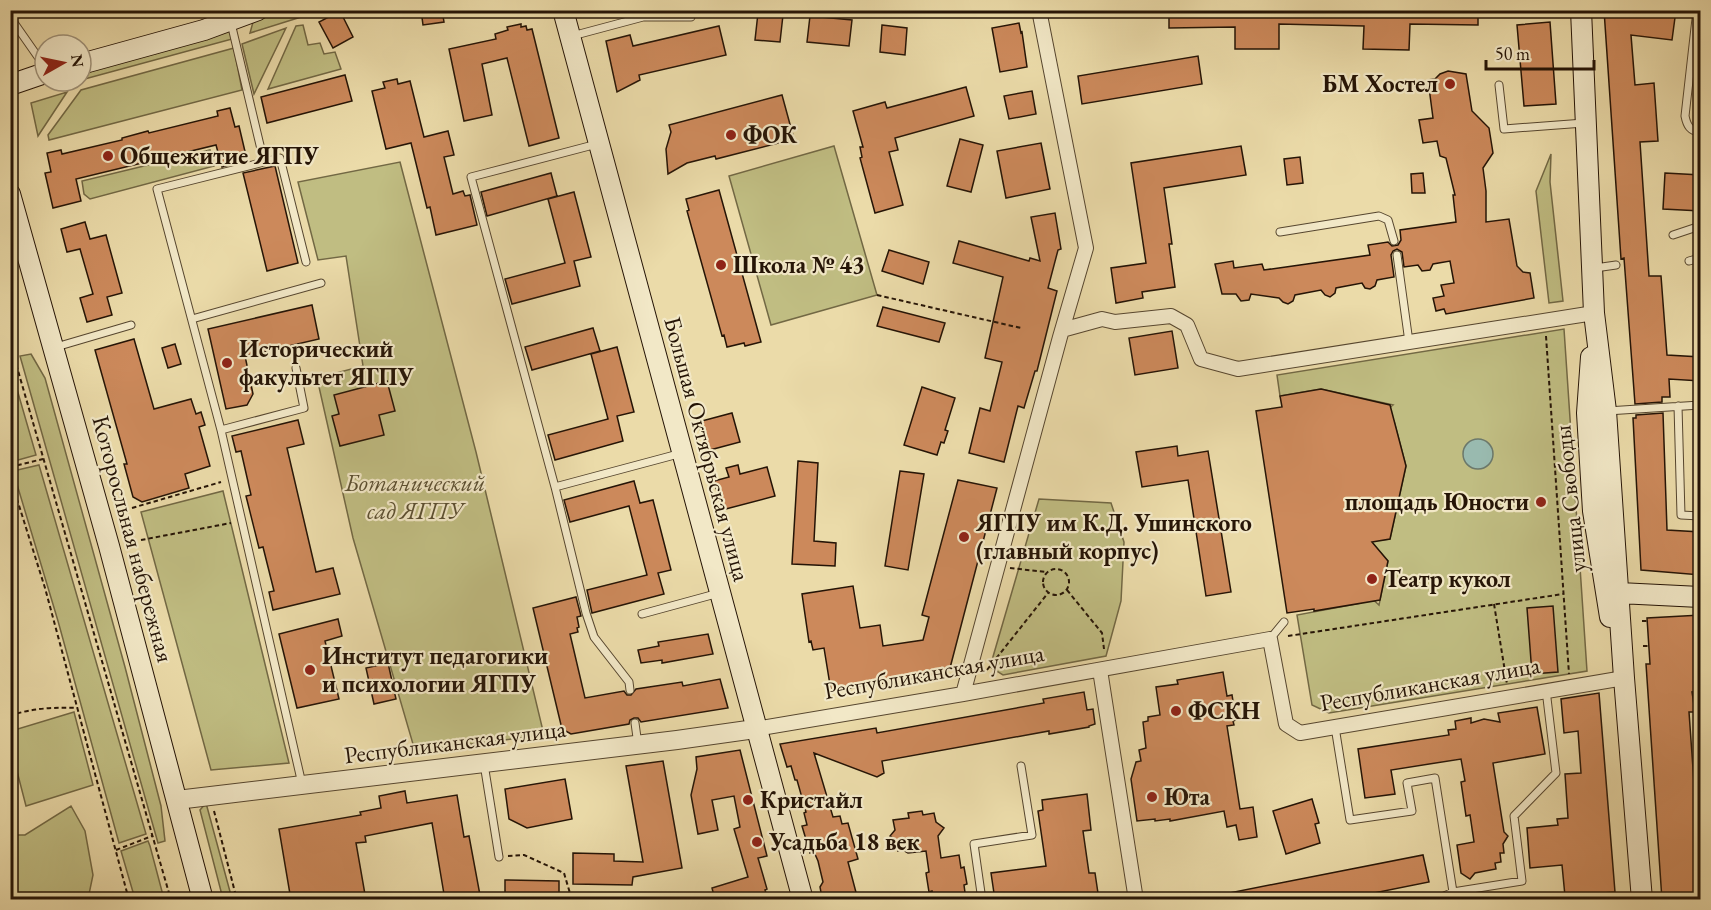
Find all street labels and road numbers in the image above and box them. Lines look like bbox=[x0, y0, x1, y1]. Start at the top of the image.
street label: Большая Октябрьская улица bbox=[657, 313, 758, 585]
street label: Которосльная набережная bbox=[86, 412, 181, 666]
street label: улица Свободы bbox=[1546, 423, 1593, 574]
street label: Республиканская улица bbox=[821, 637, 1047, 706]
street label: Республиканская улица bbox=[1317, 649, 1543, 718]
street label: Республиканская улица bbox=[342, 712, 568, 770]

